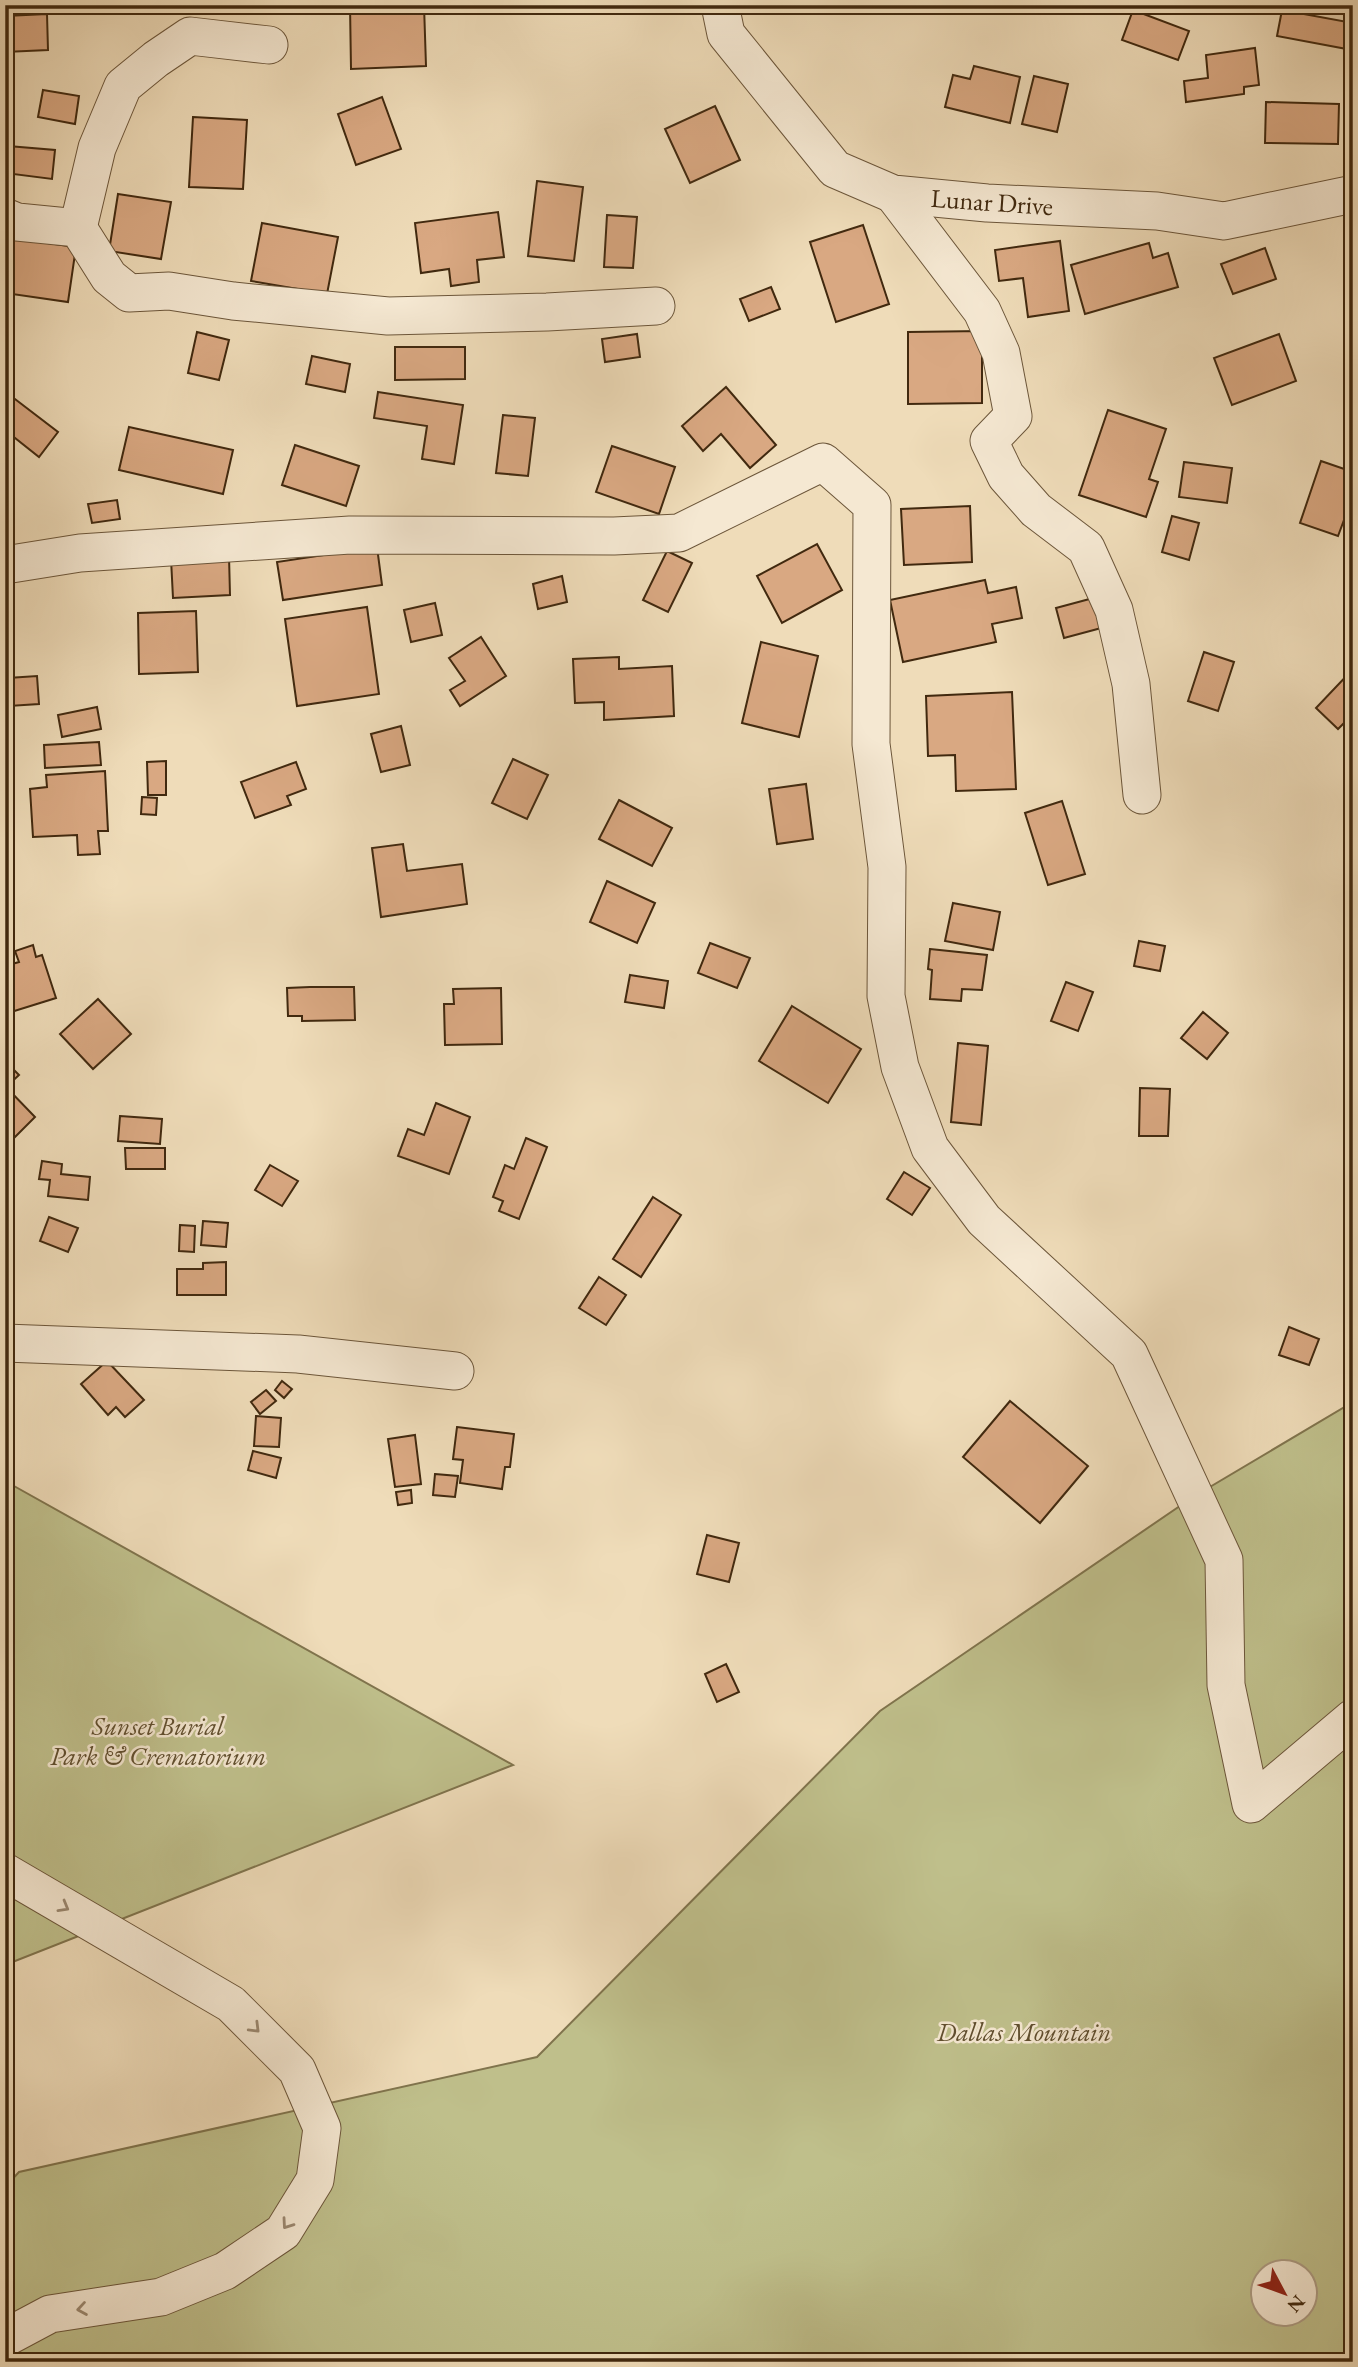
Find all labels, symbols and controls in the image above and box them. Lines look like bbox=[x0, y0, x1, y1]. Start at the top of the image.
street label: Lunar Drive bbox=[930, 181, 1054, 223]
park label: Sunset Burial Park & Crematorium bbox=[50, 1709, 266, 1773]
one-way arrow bbox=[56, 1899, 69, 1912]
park label: Dallas Mountain bbox=[936, 2015, 1111, 2049]
one-way arrow bbox=[247, 2020, 260, 2033]
one-way arrow bbox=[283, 2216, 295, 2229]
north arrow bbox=[1250, 2258, 1320, 2328]
text: N bbox=[1282, 2290, 1311, 2318]
one-way arrow bbox=[76, 2301, 88, 2316]

